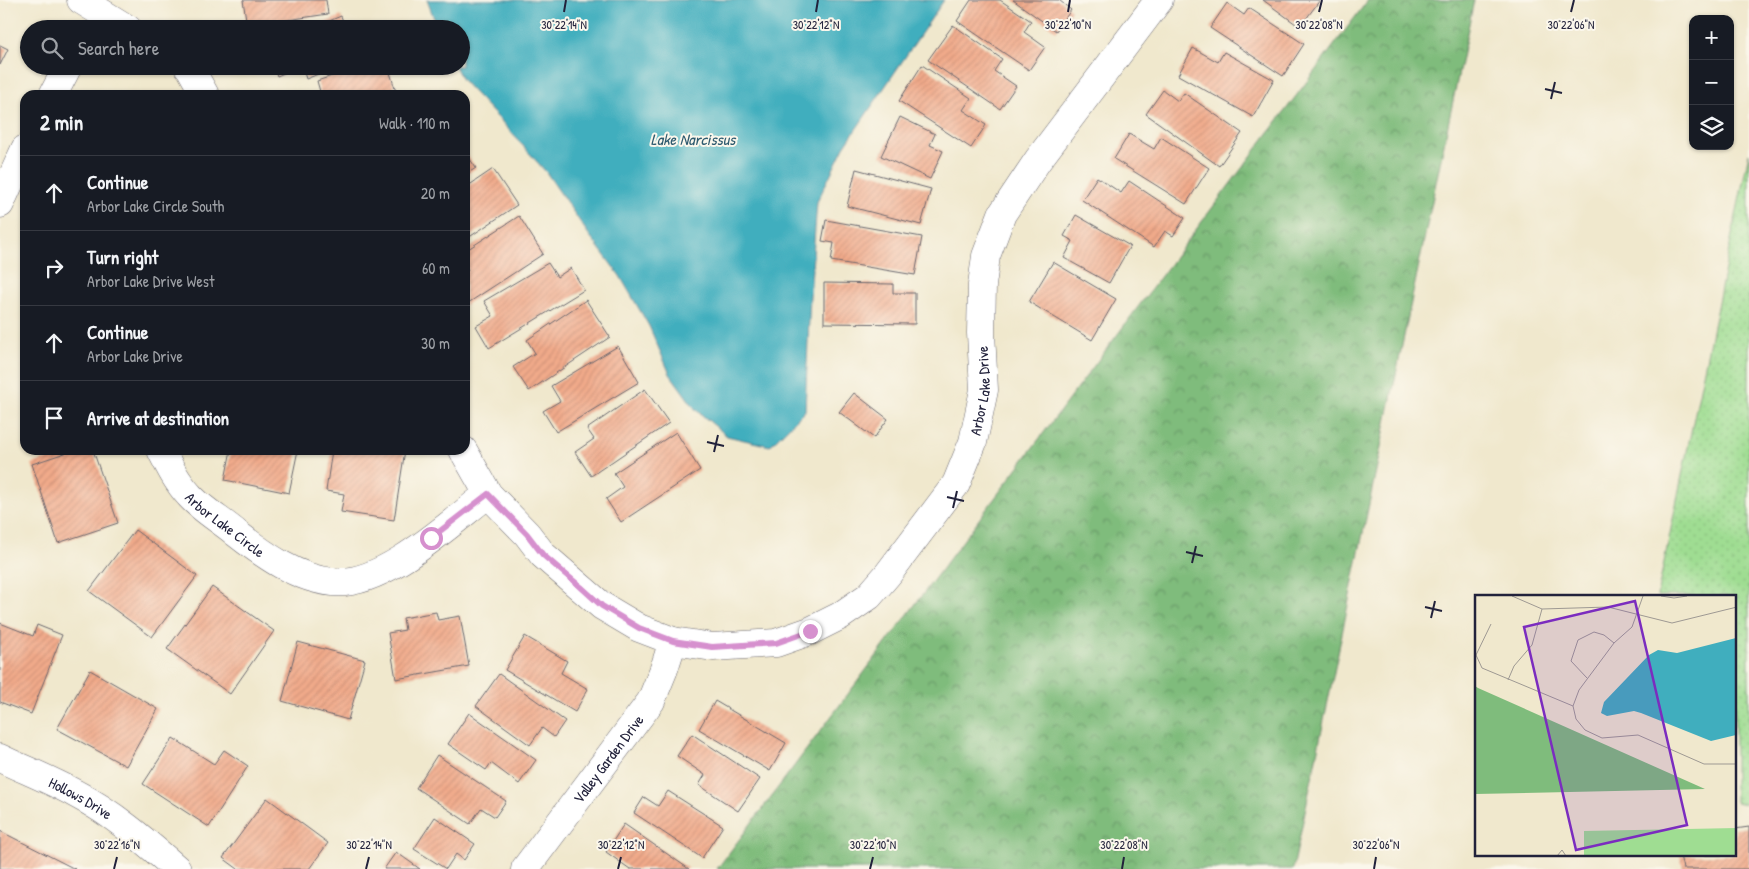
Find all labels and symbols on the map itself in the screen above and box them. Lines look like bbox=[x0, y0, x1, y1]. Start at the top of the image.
text: 30°22'14"N bbox=[541, 16, 587, 33]
text: 30°22'12"N bbox=[793, 16, 839, 33]
text: 30°22'10"N bbox=[1045, 16, 1091, 33]
text: 30°22'08"N bbox=[1295, 16, 1343, 33]
text: 30°22'06"N bbox=[1548, 16, 1594, 33]
water label: Lake Narcissus bbox=[651, 128, 737, 150]
street label: Arbor Lake Drive bbox=[964, 346, 994, 437]
street label: Arbor Lake Circle bbox=[181, 487, 269, 562]
route start bbox=[420, 527, 443, 550]
inset map bbox=[1475, 595, 1736, 856]
route end bbox=[799, 620, 822, 643]
street label: Valley Garden Drive bbox=[568, 710, 648, 807]
street label: Hollows Drive bbox=[45, 771, 117, 824]
text: 30°22'16"N bbox=[94, 836, 140, 853]
text: 30°22'14"N bbox=[346, 836, 392, 853]
text: 30°22'12"N bbox=[598, 836, 644, 853]
text: 30°22'10"N bbox=[850, 836, 896, 853]
text: 30°22'08"N bbox=[1100, 836, 1148, 853]
text: 30°22'06"N bbox=[1353, 836, 1399, 853]

